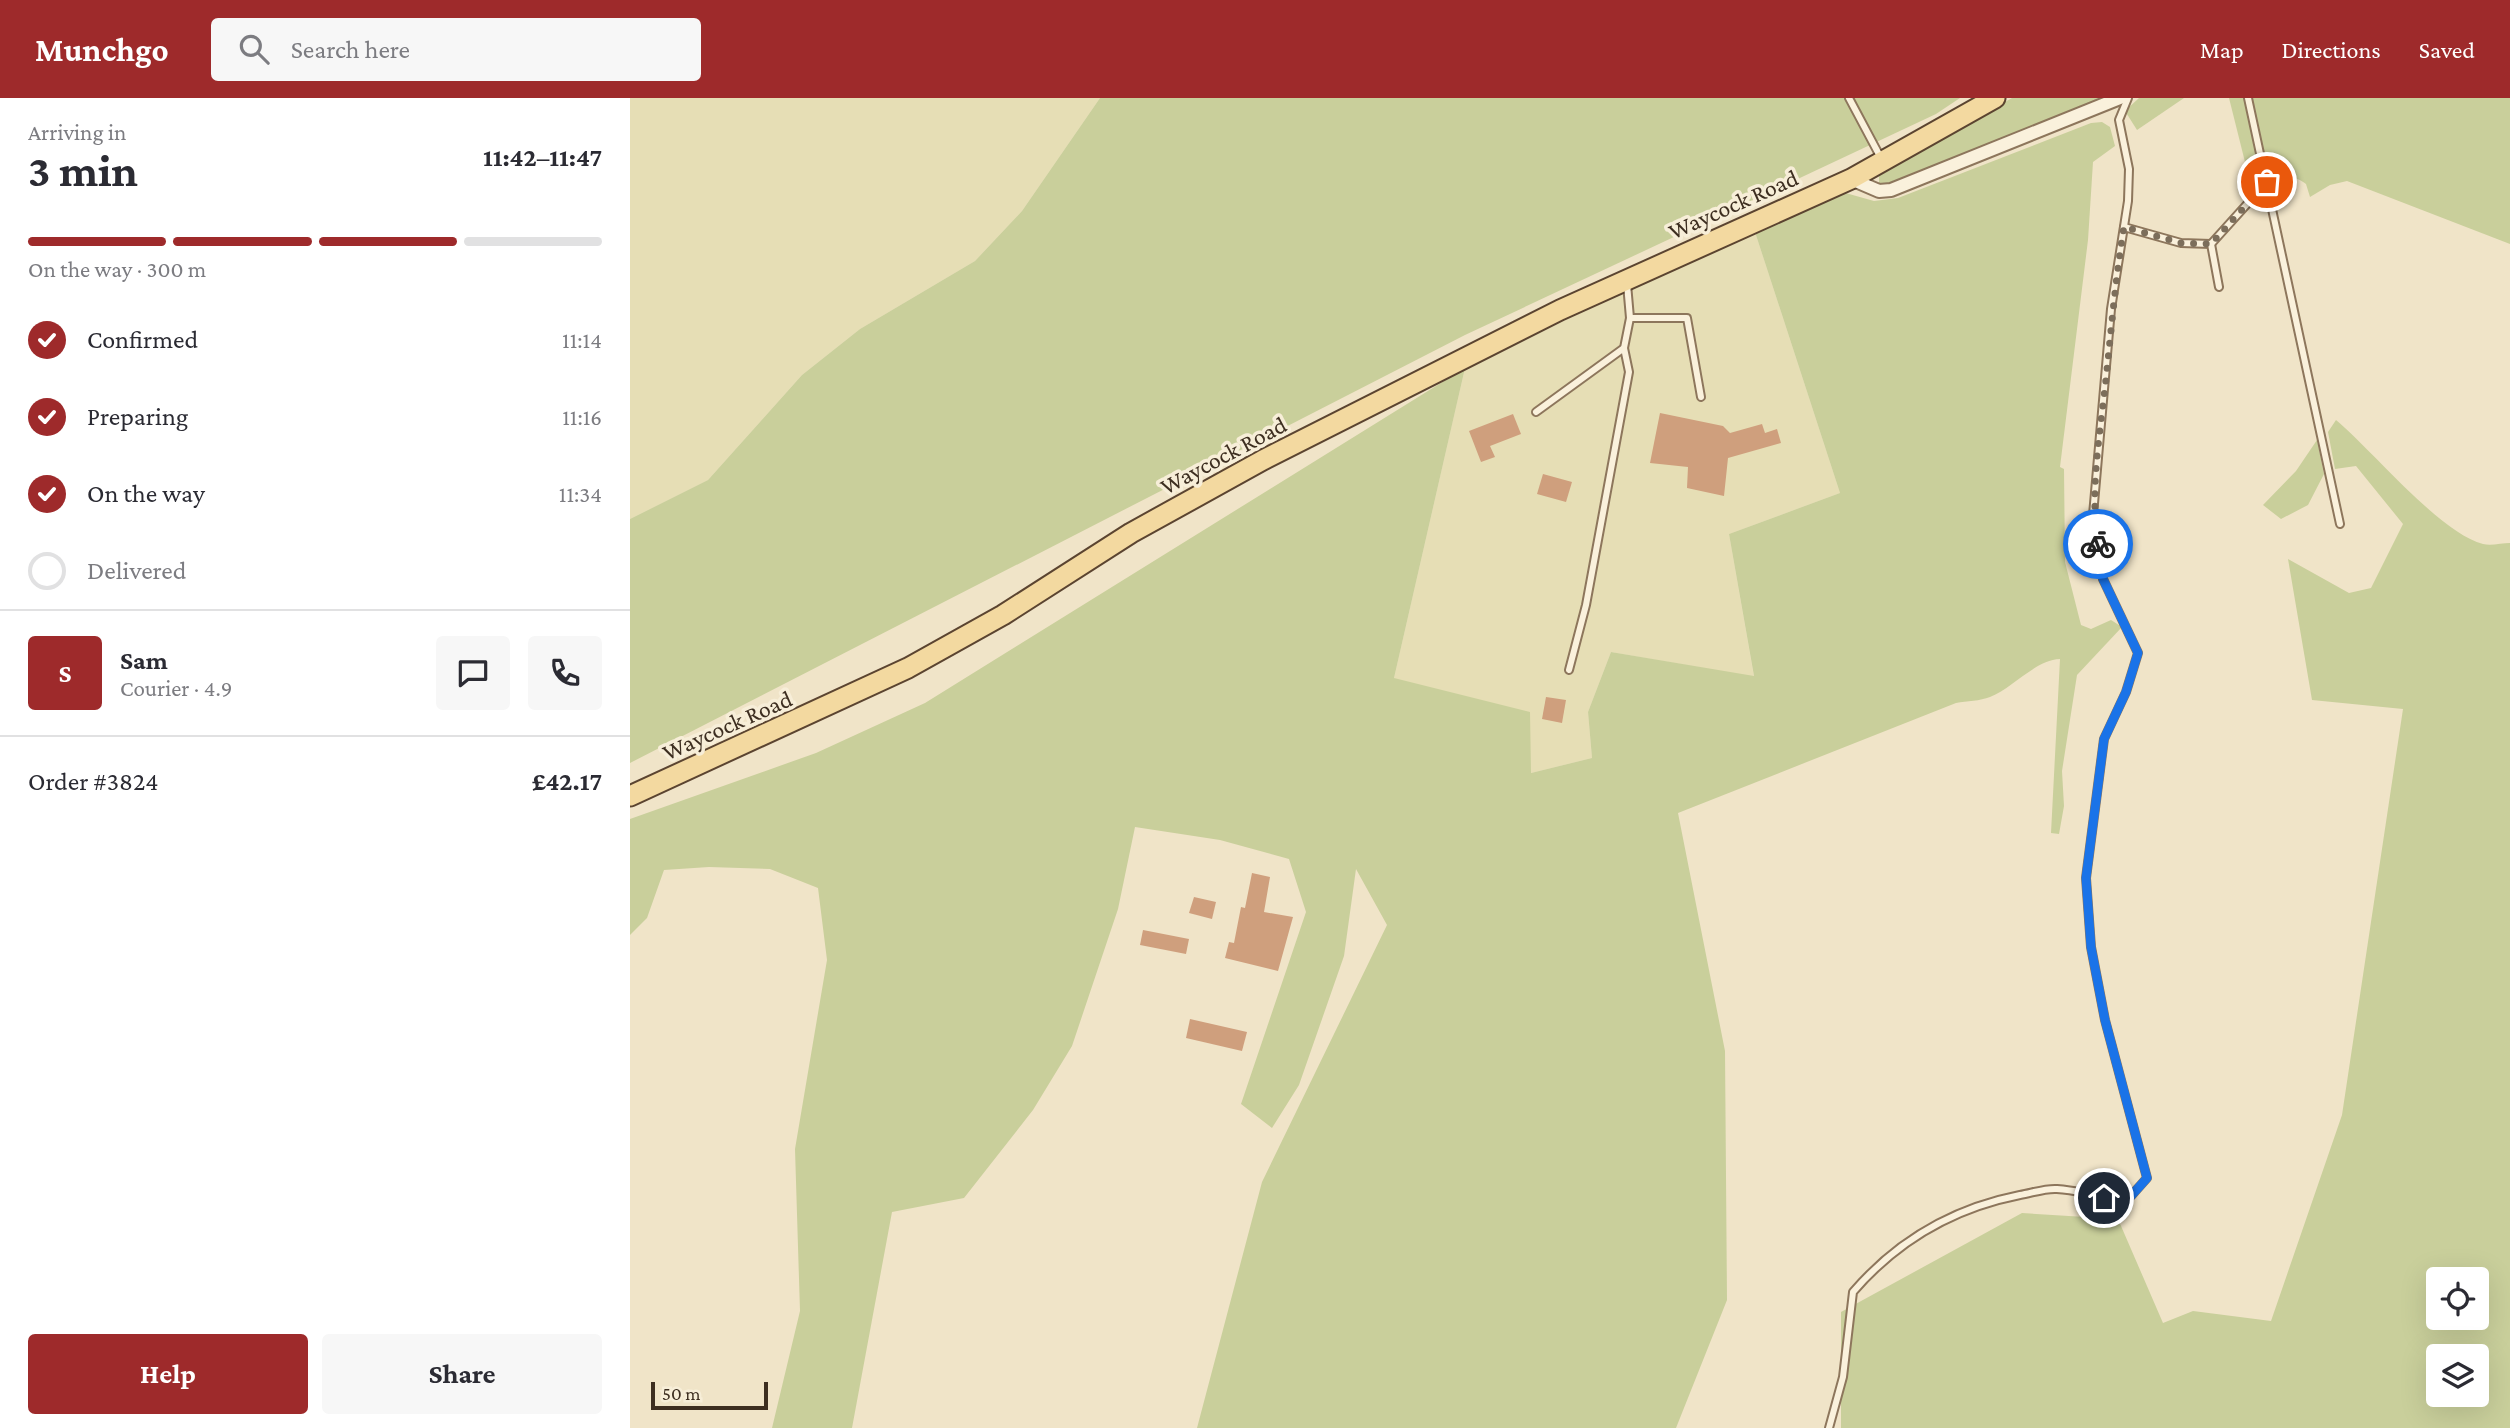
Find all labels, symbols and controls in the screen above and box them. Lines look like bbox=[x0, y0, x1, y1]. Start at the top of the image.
search box bbox=[211, 18, 701, 81]
icon: search bbox=[235, 30, 273, 68]
text: Munchgo bbox=[35, 31, 169, 68]
text: Search here bbox=[291, 35, 410, 64]
text: Map bbox=[2200, 36, 2244, 63]
text: Directions bbox=[2282, 36, 2381, 63]
text: Saved bbox=[2419, 36, 2475, 63]
text: Arriving in bbox=[28, 119, 126, 145]
text: 11:42–11:47 bbox=[483, 143, 602, 172]
text: 3 min bbox=[28, 145, 138, 196]
pin bbox=[2237, 152, 2297, 212]
street label: Waycock Road bbox=[1664, 163, 1802, 245]
icon: bag bbox=[2248, 163, 2286, 201]
text: On the way · 300 m bbox=[28, 256, 206, 282]
icon: check bbox=[28, 321, 66, 359]
text: Confirmed bbox=[87, 325, 198, 354]
text: 11:14 bbox=[562, 327, 602, 353]
icon: check bbox=[28, 398, 66, 436]
text: Preparing bbox=[87, 402, 188, 431]
text: 11:16 bbox=[562, 404, 602, 430]
street label: Waycock Road bbox=[1155, 410, 1291, 500]
icon: check bbox=[28, 475, 66, 513]
text: On the way bbox=[87, 479, 205, 508]
text: 11:34 bbox=[559, 481, 602, 507]
courier bbox=[2063, 509, 2133, 579]
icon: bike bbox=[2079, 525, 2117, 563]
text: Delivered bbox=[87, 556, 186, 585]
button: chat bbox=[436, 636, 510, 710]
button: phone bbox=[528, 636, 602, 710]
text: Sam bbox=[120, 646, 168, 675]
text: S bbox=[59, 659, 72, 688]
text: Courier · 4.9 bbox=[120, 675, 232, 701]
street label: Waycock Road bbox=[658, 684, 796, 766]
text: Order #3824 bbox=[28, 767, 159, 796]
text: £42.17 bbox=[532, 767, 602, 796]
pin bbox=[2074, 1168, 2134, 1228]
icon: home bbox=[2085, 1179, 2123, 1217]
map controls bbox=[2426, 1267, 2489, 1407]
button: locate bbox=[2426, 1267, 2489, 1330]
button: Help bbox=[28, 1334, 308, 1414]
button: Share bbox=[322, 1334, 602, 1414]
button: layers bbox=[2426, 1344, 2489, 1407]
scale bar bbox=[651, 1379, 768, 1411]
text: 50 m bbox=[662, 1383, 701, 1404]

